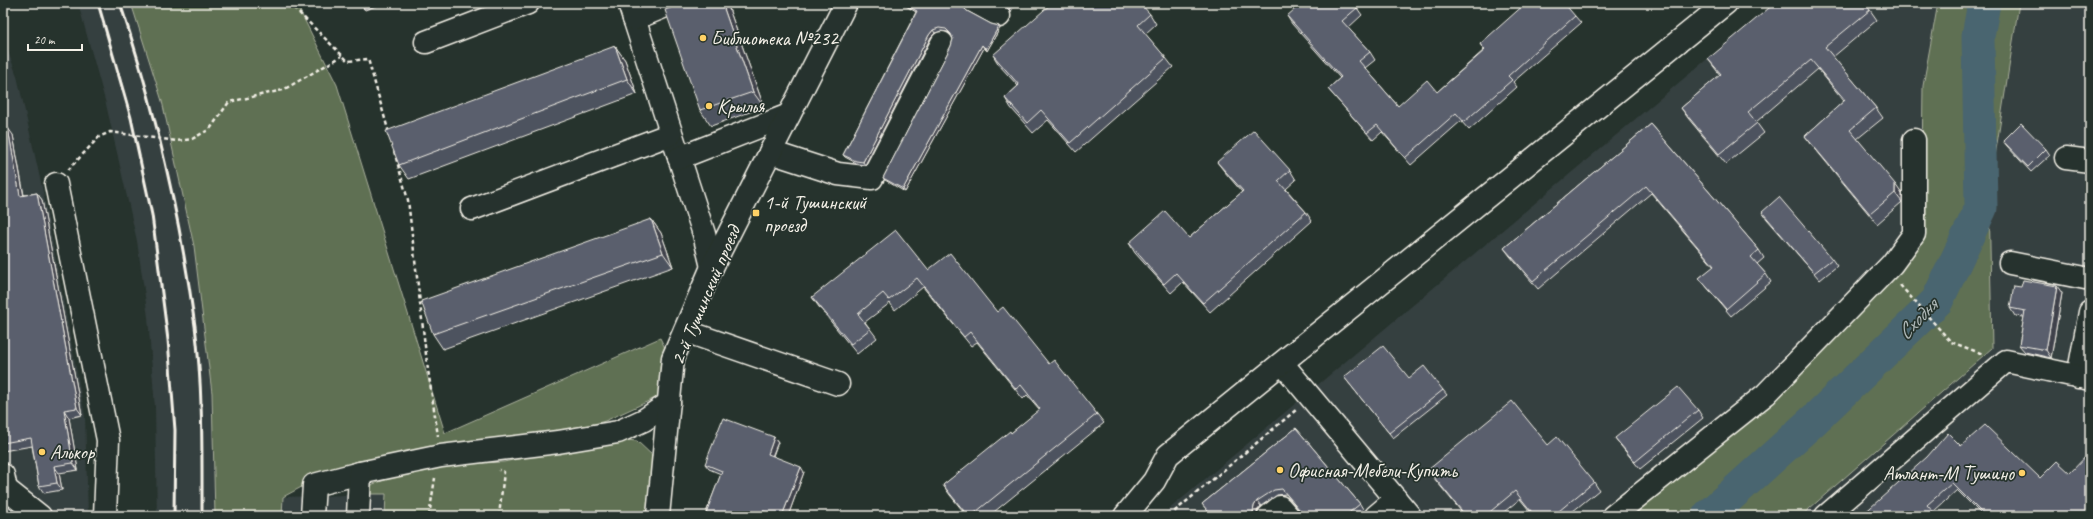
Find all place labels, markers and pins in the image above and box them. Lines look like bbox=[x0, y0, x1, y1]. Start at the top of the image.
place label: Библиотека №232 bbox=[711, 26, 840, 51]
marker: Библиотека №232 bbox=[698, 33, 708, 43]
place label: Крылья bbox=[717, 94, 765, 119]
marker: Крылья bbox=[704, 101, 714, 111]
place label: 1-й Тушинский проезд bbox=[764, 190, 868, 238]
marker: 1-й Тушинский проезд bbox=[751, 208, 761, 218]
place label: Алькор bbox=[50, 440, 96, 465]
marker: Алькор bbox=[37, 447, 47, 457]
place label: Офисная-Мебели-Купить bbox=[1288, 458, 1459, 483]
place label: Атлант-М Тушино bbox=[1883, 461, 2015, 486]
marker: Офисная-Мебели-Купить bbox=[1275, 465, 1285, 475]
marker: Атлант-М Тушино bbox=[2017, 468, 2027, 478]

